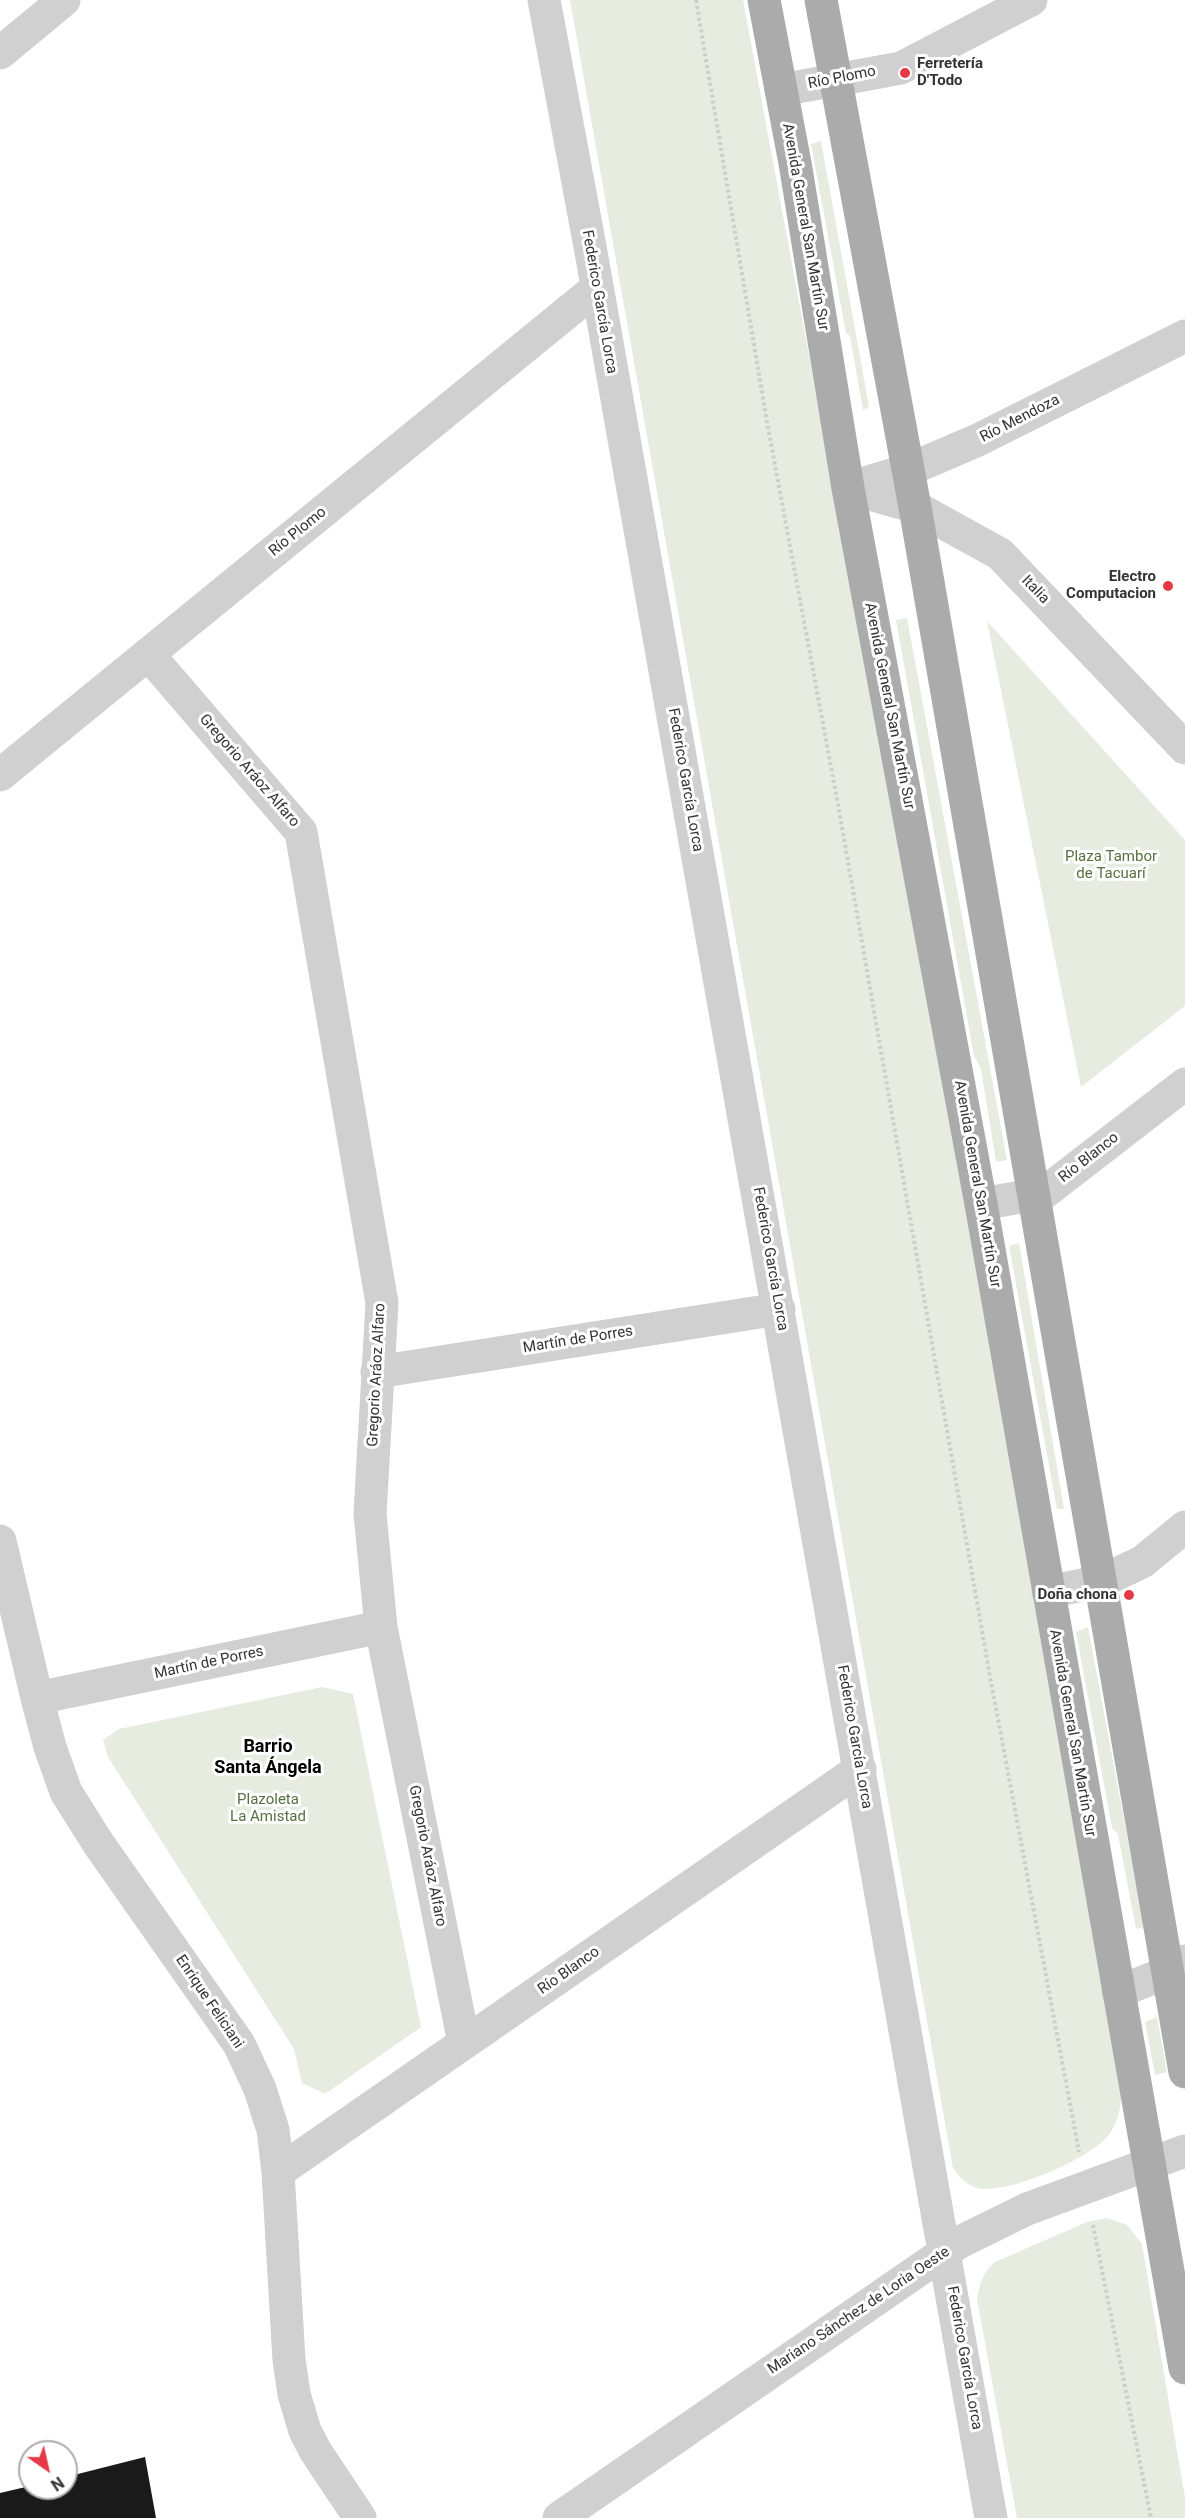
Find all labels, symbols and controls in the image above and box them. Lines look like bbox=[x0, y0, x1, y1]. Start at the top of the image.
place label: Ferretería D'Todo bbox=[917, 55, 983, 90]
street label: Río Plomo bbox=[807, 63, 877, 93]
marker: Ferretería D'Todo bbox=[898, 66, 912, 80]
street label: Avenida General San Martín Sur bbox=[778, 122, 832, 332]
street label: Federico García Lorca bbox=[577, 229, 621, 375]
street label: Río Mendoza bbox=[977, 391, 1063, 447]
street label: Río Plomo bbox=[266, 503, 330, 561]
place label: Electro Computacion bbox=[1066, 568, 1156, 603]
street label: Italia bbox=[1017, 572, 1053, 608]
marker: Electro Computacion bbox=[1161, 579, 1175, 593]
street label: Avenida General San Martín Sur bbox=[860, 601, 918, 811]
street label: Federico García Lorca bbox=[663, 707, 707, 853]
street label: Gregorio Aráoz Alfaro bbox=[195, 711, 303, 831]
park label: Plaza Tambor de Tacuarí bbox=[1065, 848, 1157, 883]
street label: Avenida General San Martín Sur bbox=[950, 1079, 1004, 1289]
street label: Río Blanco bbox=[1055, 1129, 1123, 1187]
street label: Federico García Lorca bbox=[748, 1186, 792, 1332]
street label: Gregorio Aráoz Alfaro bbox=[364, 1303, 390, 1447]
street label: Martín de Porres bbox=[522, 1322, 634, 1358]
place label: Doña chona bbox=[1038, 1586, 1117, 1604]
marker: Doña chona bbox=[1122, 1588, 1136, 1602]
street label: Avenida General San Martín Sur bbox=[1045, 1628, 1099, 1838]
street label: Martín de Porres bbox=[153, 1643, 265, 1683]
street label: Federico García Lorca bbox=[832, 1664, 876, 1810]
district label: Barrio Santa Ángela bbox=[214, 1736, 322, 1778]
street label: Gregorio Aráoz Alfaro bbox=[404, 1784, 450, 1928]
park label: Plazoleta La Amistad bbox=[230, 1791, 306, 1826]
street label: Río Blanco bbox=[535, 1943, 603, 1999]
street label: Enrique Feliciani bbox=[171, 1952, 247, 2052]
street label: Mariano Sánchez de Loria Oeste bbox=[765, 2243, 953, 2379]
street label: Federico García Lorca bbox=[942, 2285, 986, 2431]
north arrow bbox=[18, 2440, 78, 2500]
text: N bbox=[47, 2473, 67, 2495]

